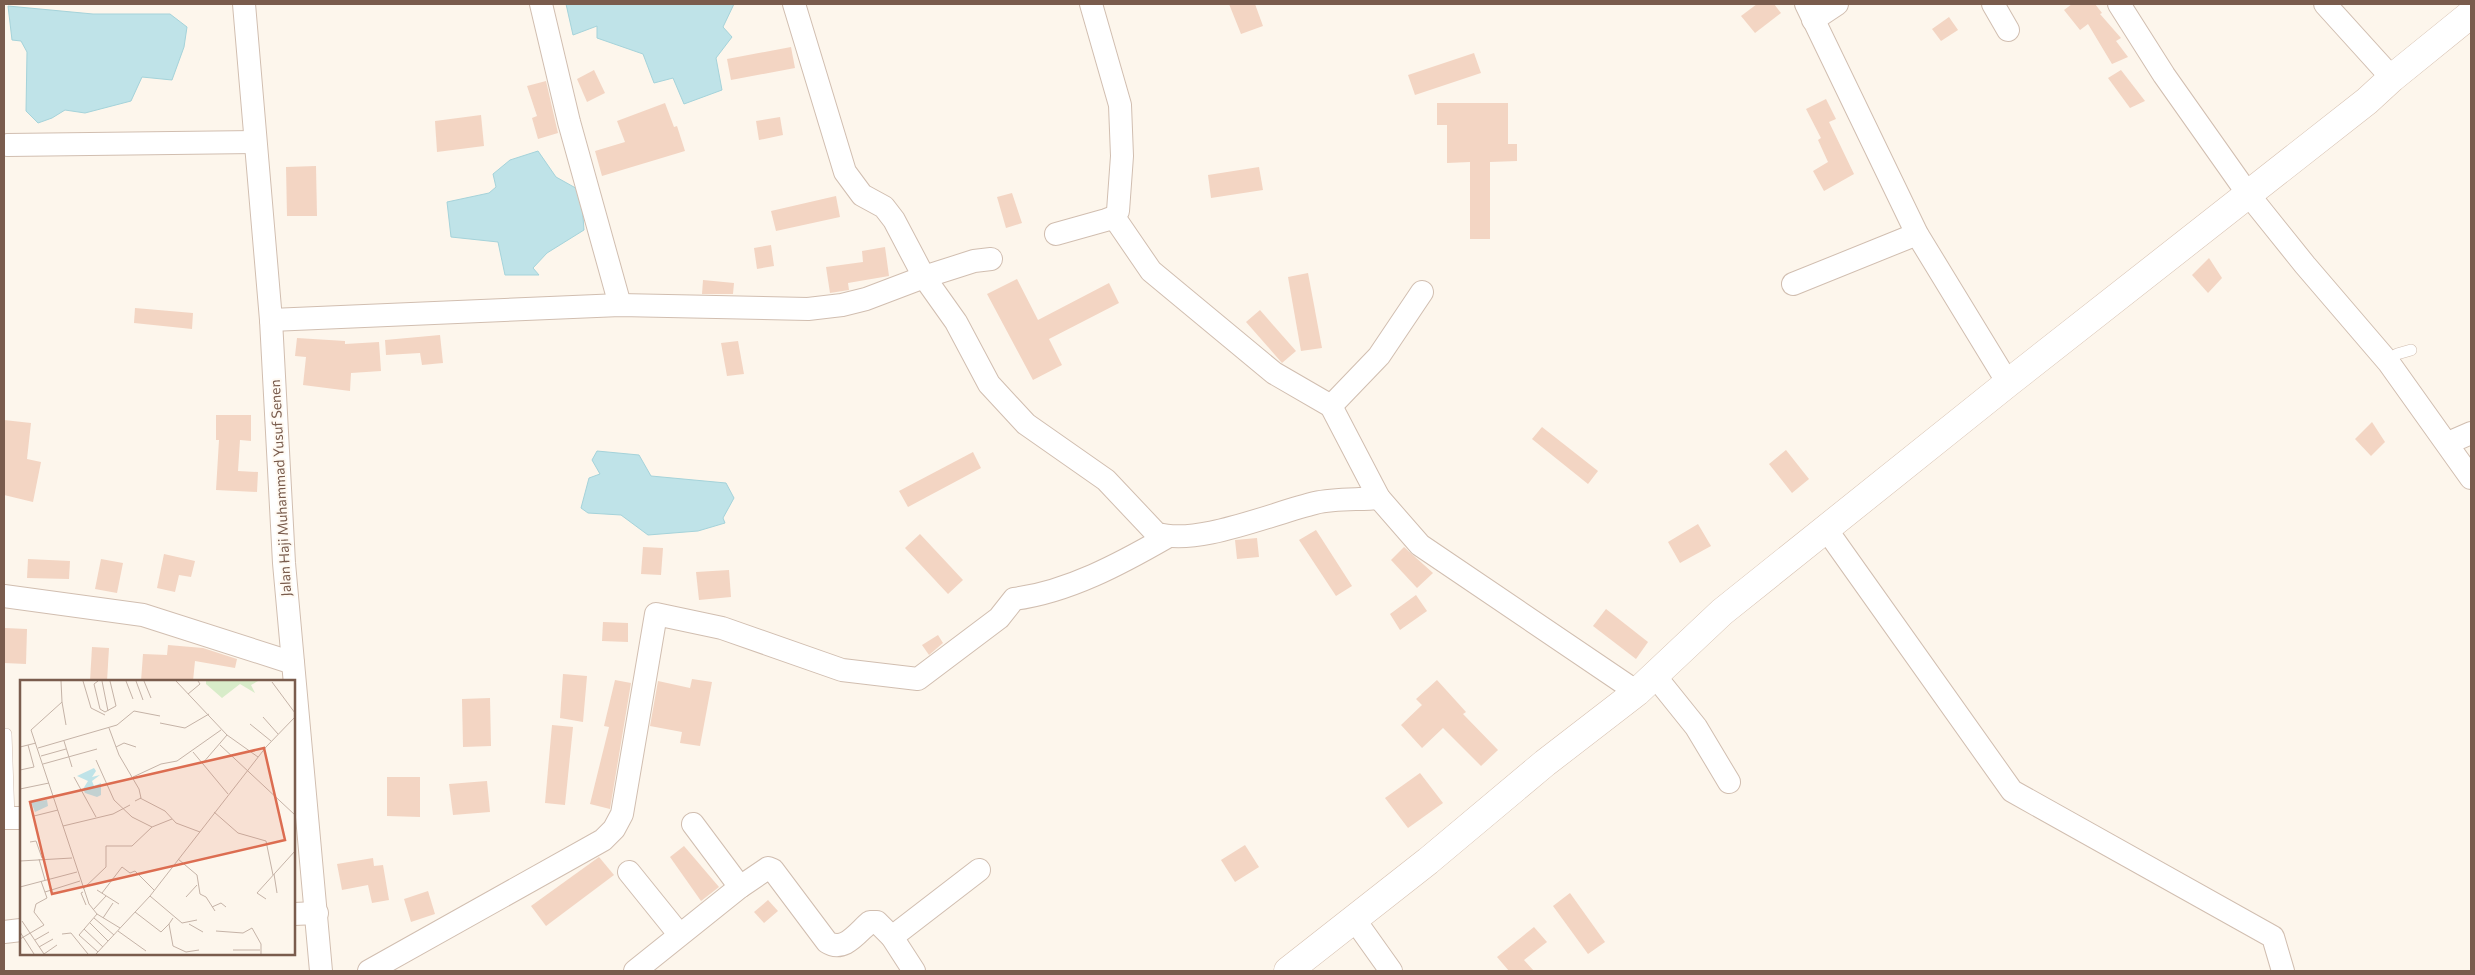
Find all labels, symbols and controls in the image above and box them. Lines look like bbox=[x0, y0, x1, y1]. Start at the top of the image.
street label: Jalan Haji Muhammad Yusuf Senen bbox=[266, 379, 294, 597]
inset map bbox=[20, 680, 295, 955]

